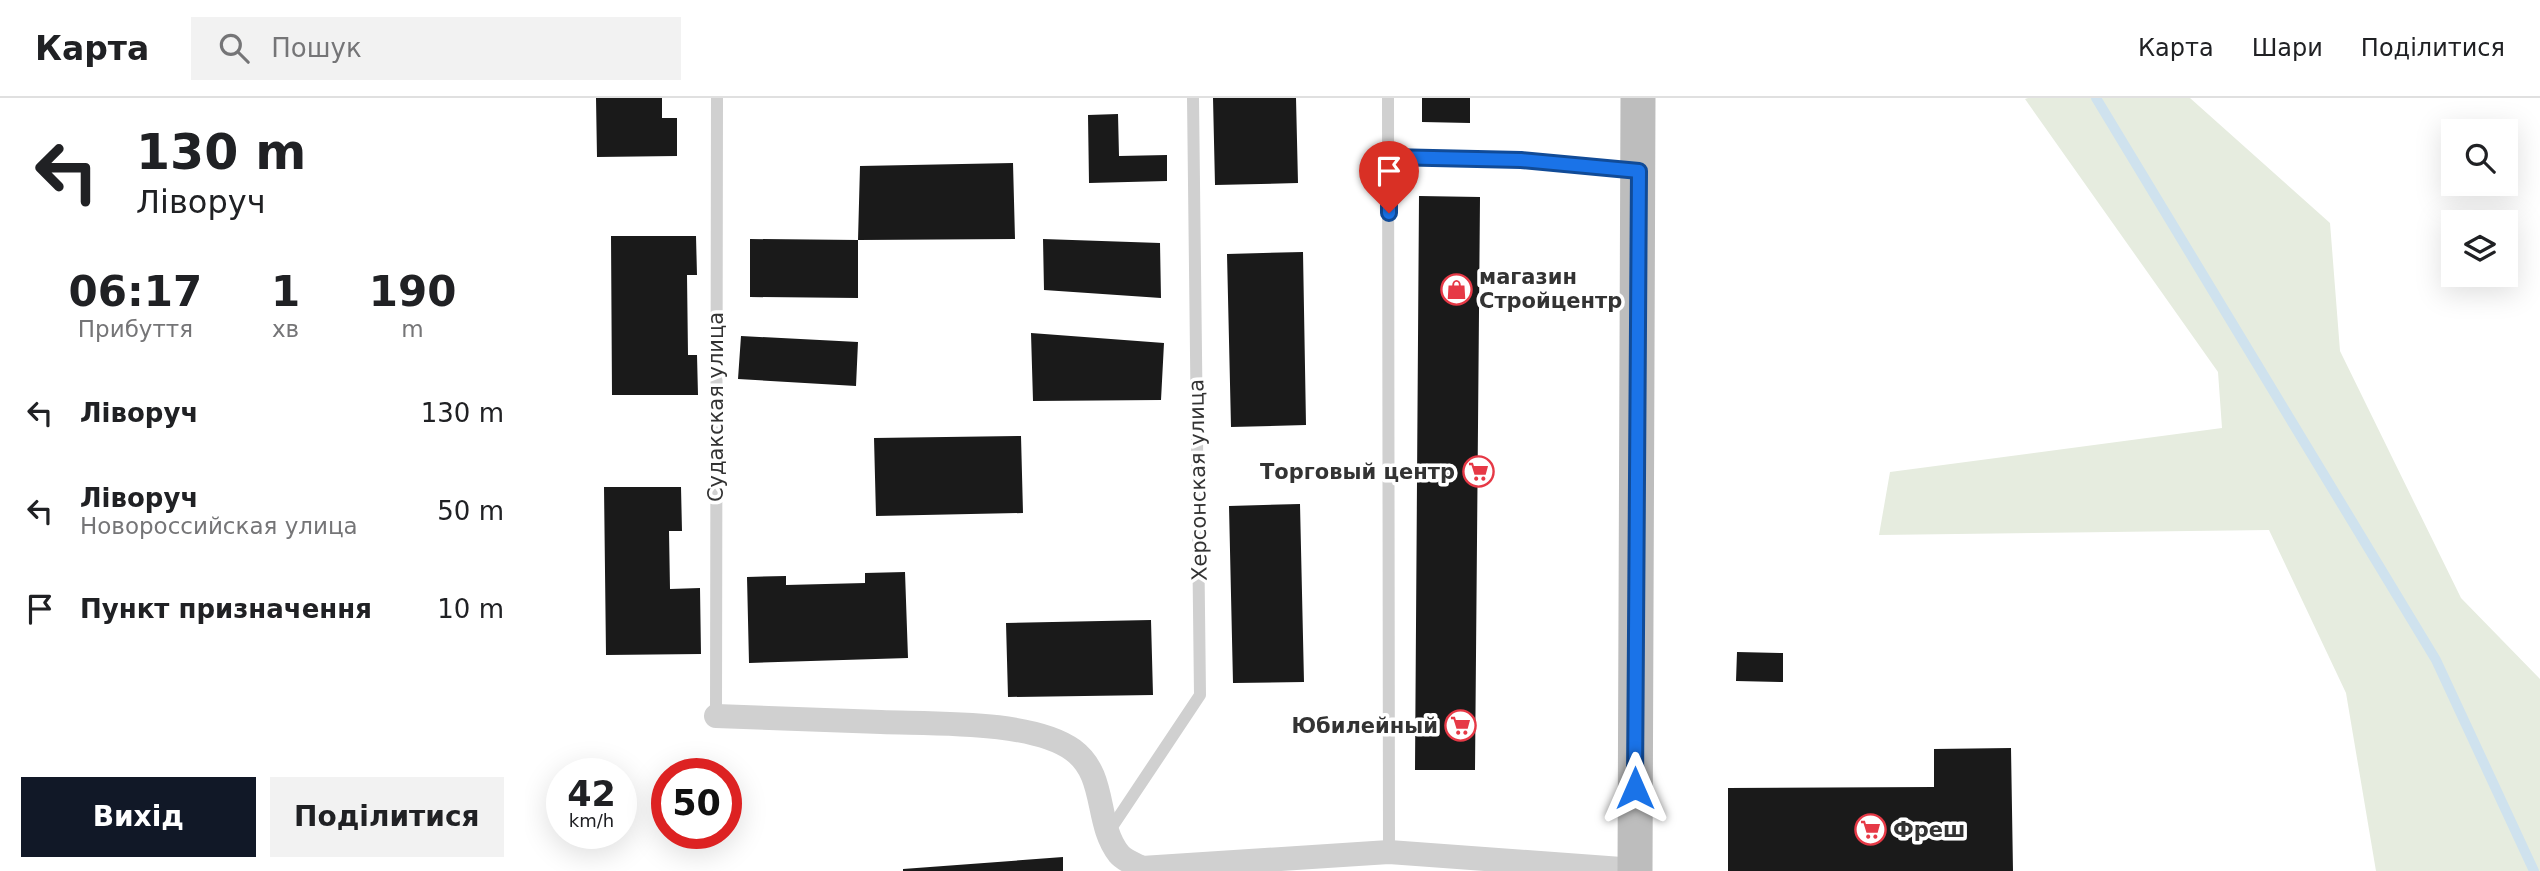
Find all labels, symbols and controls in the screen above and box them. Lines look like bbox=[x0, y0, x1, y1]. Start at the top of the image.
search box bbox=[191, 17, 681, 80]
text: Карта bbox=[35, 29, 149, 68]
icon: search bbox=[215, 29, 253, 67]
text: Пошук bbox=[271, 33, 362, 63]
text: Карта bbox=[2138, 34, 2214, 62]
text: Шари bbox=[2252, 34, 2323, 62]
text: Поділитися bbox=[2361, 34, 2505, 62]
map controls bbox=[2441, 119, 2518, 287]
button: search bbox=[2441, 119, 2518, 196]
text: 130 m bbox=[136, 124, 306, 181]
icon: left bbox=[21, 126, 112, 217]
pin bbox=[1359, 141, 1419, 213]
icon: arrive bbox=[1370, 152, 1408, 190]
text: Ліворуч bbox=[136, 183, 266, 221]
button: layers bbox=[2441, 210, 2518, 287]
place label: магазин Стройцентр bbox=[1479, 265, 1622, 313]
text: 06:17 bbox=[69, 267, 202, 316]
text: 1 bbox=[271, 267, 300, 316]
text: 190 bbox=[369, 267, 456, 316]
shop icon: магазин Стройцентр bbox=[1439, 272, 1473, 306]
street label: Судакская улица bbox=[704, 312, 728, 502]
text: Прибуття bbox=[78, 316, 193, 342]
text: хв bbox=[272, 316, 299, 342]
text: m bbox=[401, 316, 424, 342]
street label: Херсонская улица bbox=[1184, 379, 1212, 581]
icon: left bbox=[21, 394, 59, 432]
text: Ліворуч bbox=[80, 398, 198, 428]
text: 130 m bbox=[421, 398, 504, 428]
supermarket icon: Торговый центр bbox=[1461, 455, 1495, 489]
place label: Торговый центр bbox=[1260, 460, 1455, 484]
text: Ліворуч bbox=[80, 483, 198, 513]
icon: left bbox=[21, 492, 59, 530]
text: 50 m bbox=[437, 496, 504, 526]
text: Новороссийская улица bbox=[80, 513, 358, 539]
icon: arrive bbox=[21, 590, 59, 628]
text: Пункт призначення bbox=[80, 594, 372, 624]
text: 10 m bbox=[437, 594, 504, 624]
supermarket icon: Юбилейный bbox=[1444, 709, 1478, 743]
place label: Юбилейный bbox=[1291, 714, 1438, 738]
position arrow bbox=[1598, 751, 1672, 825]
speed limit sign: 50 bbox=[651, 758, 742, 849]
text: 42 bbox=[567, 774, 616, 814]
button: Вихід bbox=[21, 777, 256, 857]
button: Поділитися bbox=[270, 777, 504, 857]
text: km/h bbox=[569, 810, 614, 831]
supermarket icon: Фреш bbox=[1853, 813, 1887, 847]
place label: Фреш bbox=[1893, 818, 1965, 842]

